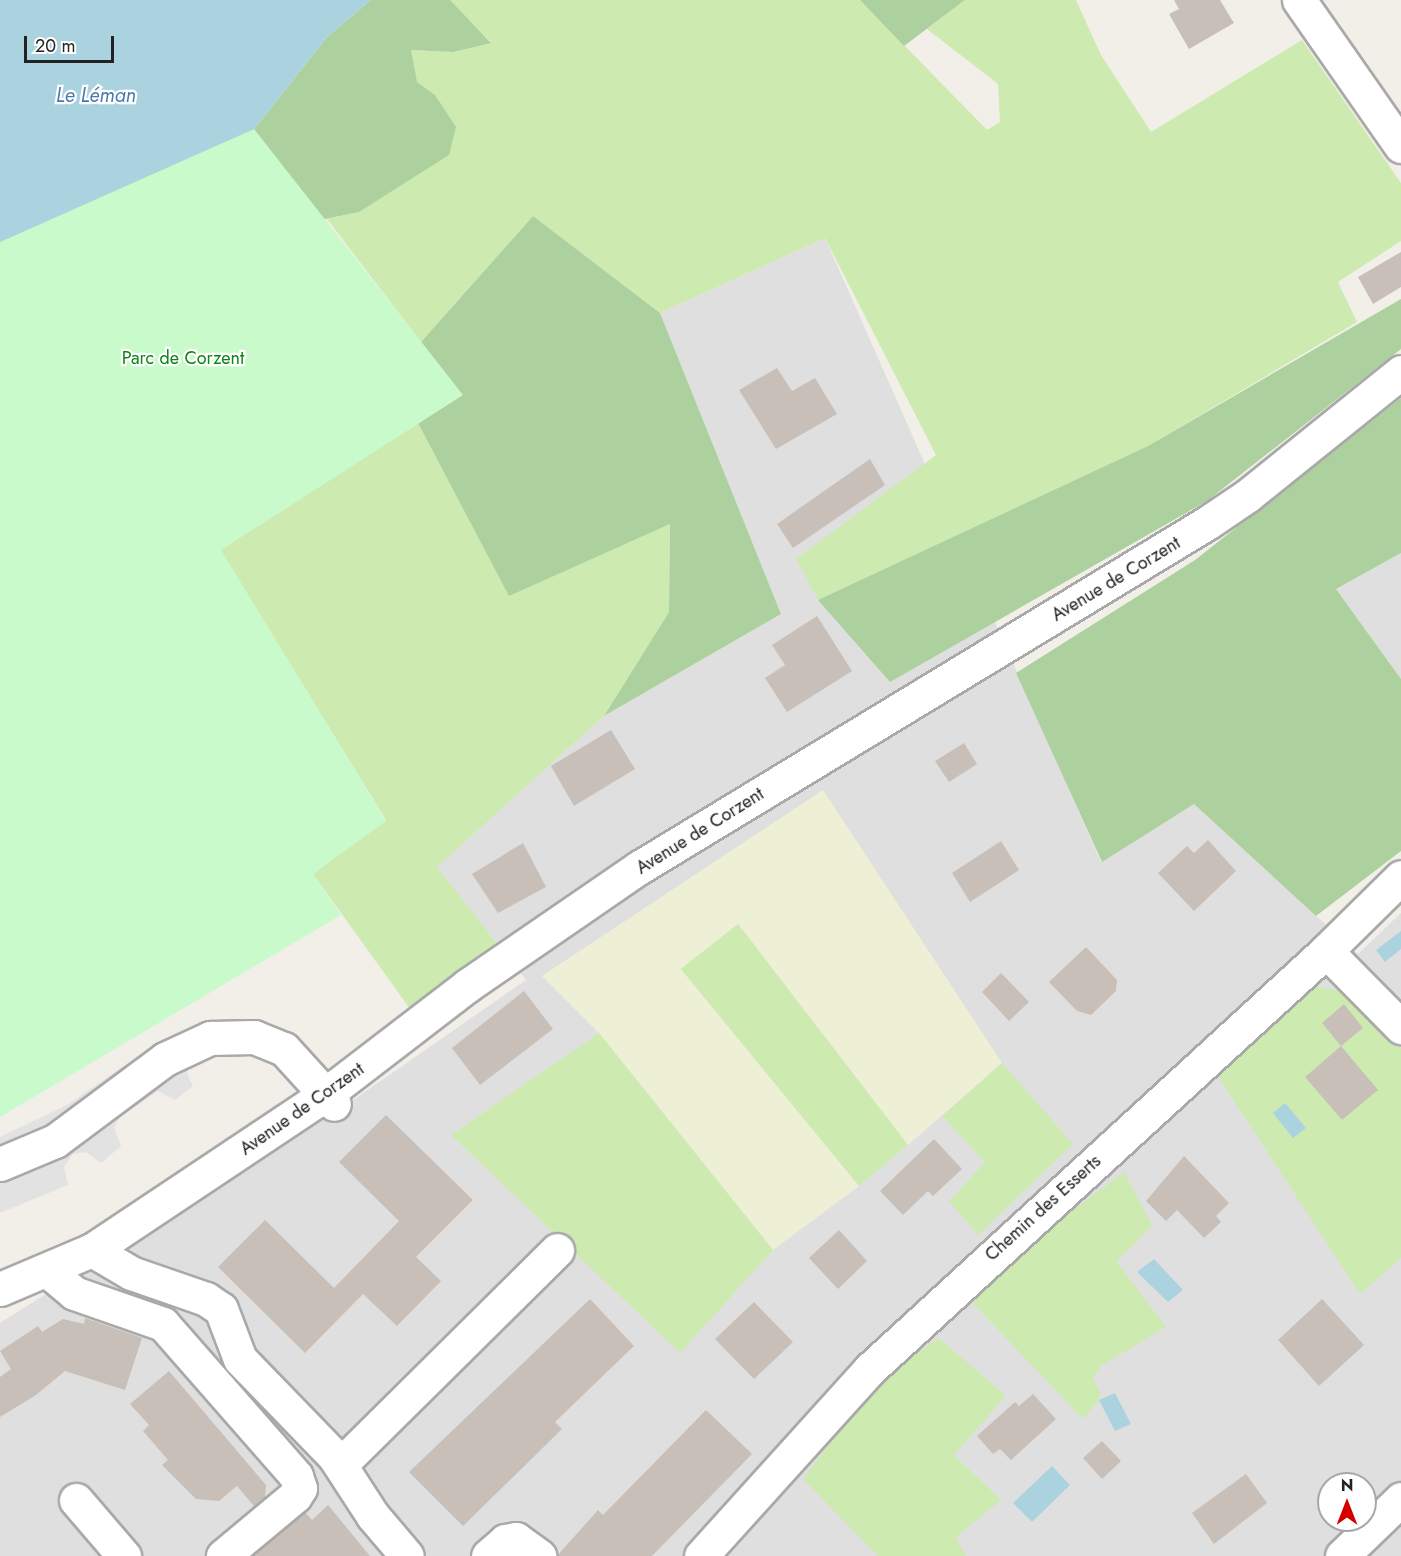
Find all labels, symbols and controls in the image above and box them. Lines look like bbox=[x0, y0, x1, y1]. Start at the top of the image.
scale bar bbox=[27, 24, 117, 62]
text: 20 m bbox=[35, 33, 75, 59]
water label: Le Léman bbox=[56, 83, 136, 107]
park label: Parc de Corzent bbox=[122, 347, 244, 369]
street label: Avenue de Corzent bbox=[1048, 532, 1184, 626]
street label: Avenue de Corzent bbox=[632, 783, 768, 879]
street label: Avenue de Corzent bbox=[236, 1058, 368, 1160]
street label: Chemin des Esserts bbox=[981, 1150, 1105, 1266]
north arrow bbox=[1317, 1472, 1377, 1532]
text: N bbox=[1341, 1474, 1353, 1497]

